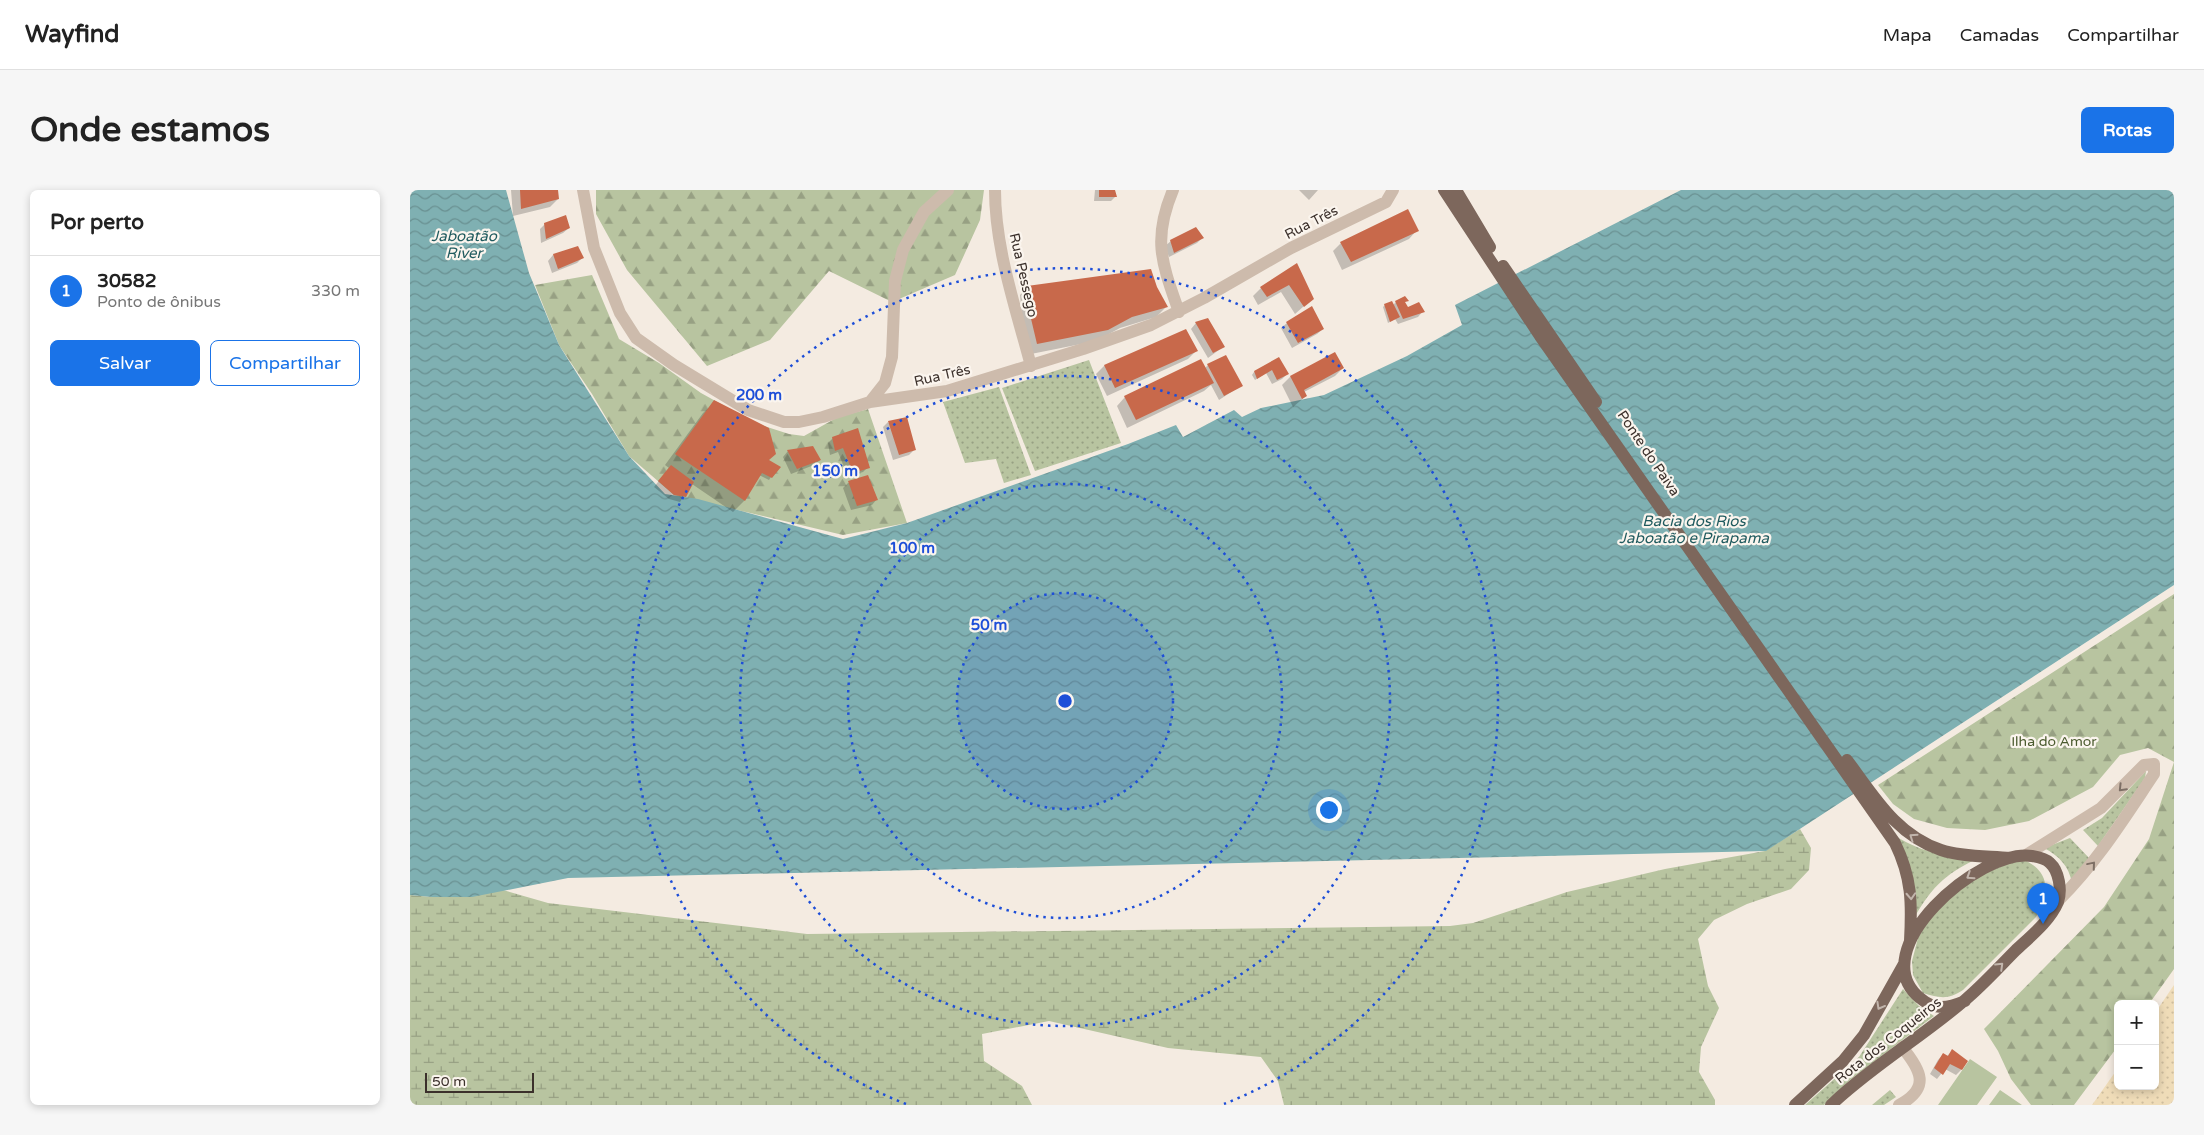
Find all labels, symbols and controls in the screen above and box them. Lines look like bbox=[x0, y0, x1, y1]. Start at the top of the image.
text: Wayfind bbox=[25, 20, 120, 49]
text: Mapa bbox=[1883, 24, 1932, 46]
text: Camadas bbox=[1960, 24, 2039, 46]
text: Compartilhar bbox=[2067, 24, 2179, 46]
button: Rotas bbox=[2081, 107, 2174, 153]
text: Onde estamos bbox=[30, 109, 270, 151]
street label: Rua Três bbox=[1282, 202, 1341, 243]
text: Por perto bbox=[50, 210, 144, 235]
water label: Jaboatão River bbox=[431, 227, 498, 262]
street label: Rua Pessego bbox=[1006, 231, 1041, 319]
text: 30582 bbox=[97, 270, 157, 292]
text: 1 bbox=[61, 281, 71, 301]
text: 330 m bbox=[311, 281, 360, 301]
text: Ponto de ônibus bbox=[97, 292, 221, 312]
button: Salvar bbox=[50, 340, 200, 386]
button: Compartilhar bbox=[210, 340, 360, 386]
street label: Rua Três bbox=[912, 361, 972, 390]
text: 200 m bbox=[736, 386, 782, 404]
street label: Ponte do Paiva bbox=[1614, 407, 1683, 499]
text: 150 m bbox=[812, 462, 858, 480]
water label: Bacia dos Rios Jaboatão e Pirapama bbox=[1619, 512, 1769, 547]
text: 100 m bbox=[889, 539, 935, 557]
text: 50 m bbox=[971, 616, 1007, 634]
centre of rings bbox=[1056, 692, 1074, 710]
park label: Ilha do Amor bbox=[2011, 733, 2097, 750]
one-way arrow bbox=[2119, 783, 2128, 792]
your location bbox=[1316, 797, 1342, 823]
one-way arrow bbox=[1909, 834, 1919, 843]
one-way arrow bbox=[2086, 862, 2094, 871]
one-way arrow bbox=[1966, 870, 1975, 879]
pin: 1 bbox=[2027, 883, 2059, 924]
one-way arrow bbox=[1905, 892, 1916, 900]
one-way arrow bbox=[1994, 963, 2003, 972]
street label: Rota dos Coqueiros bbox=[1832, 993, 1945, 1087]
map controls bbox=[2114, 1000, 2159, 1090]
button: + bbox=[2114, 1000, 2159, 1045]
one-way arrow bbox=[1877, 1001, 1887, 1010]
button: − bbox=[2114, 1045, 2159, 1090]
scale bar bbox=[425, 1070, 534, 1093]
text: 50 m bbox=[432, 1073, 466, 1090]

